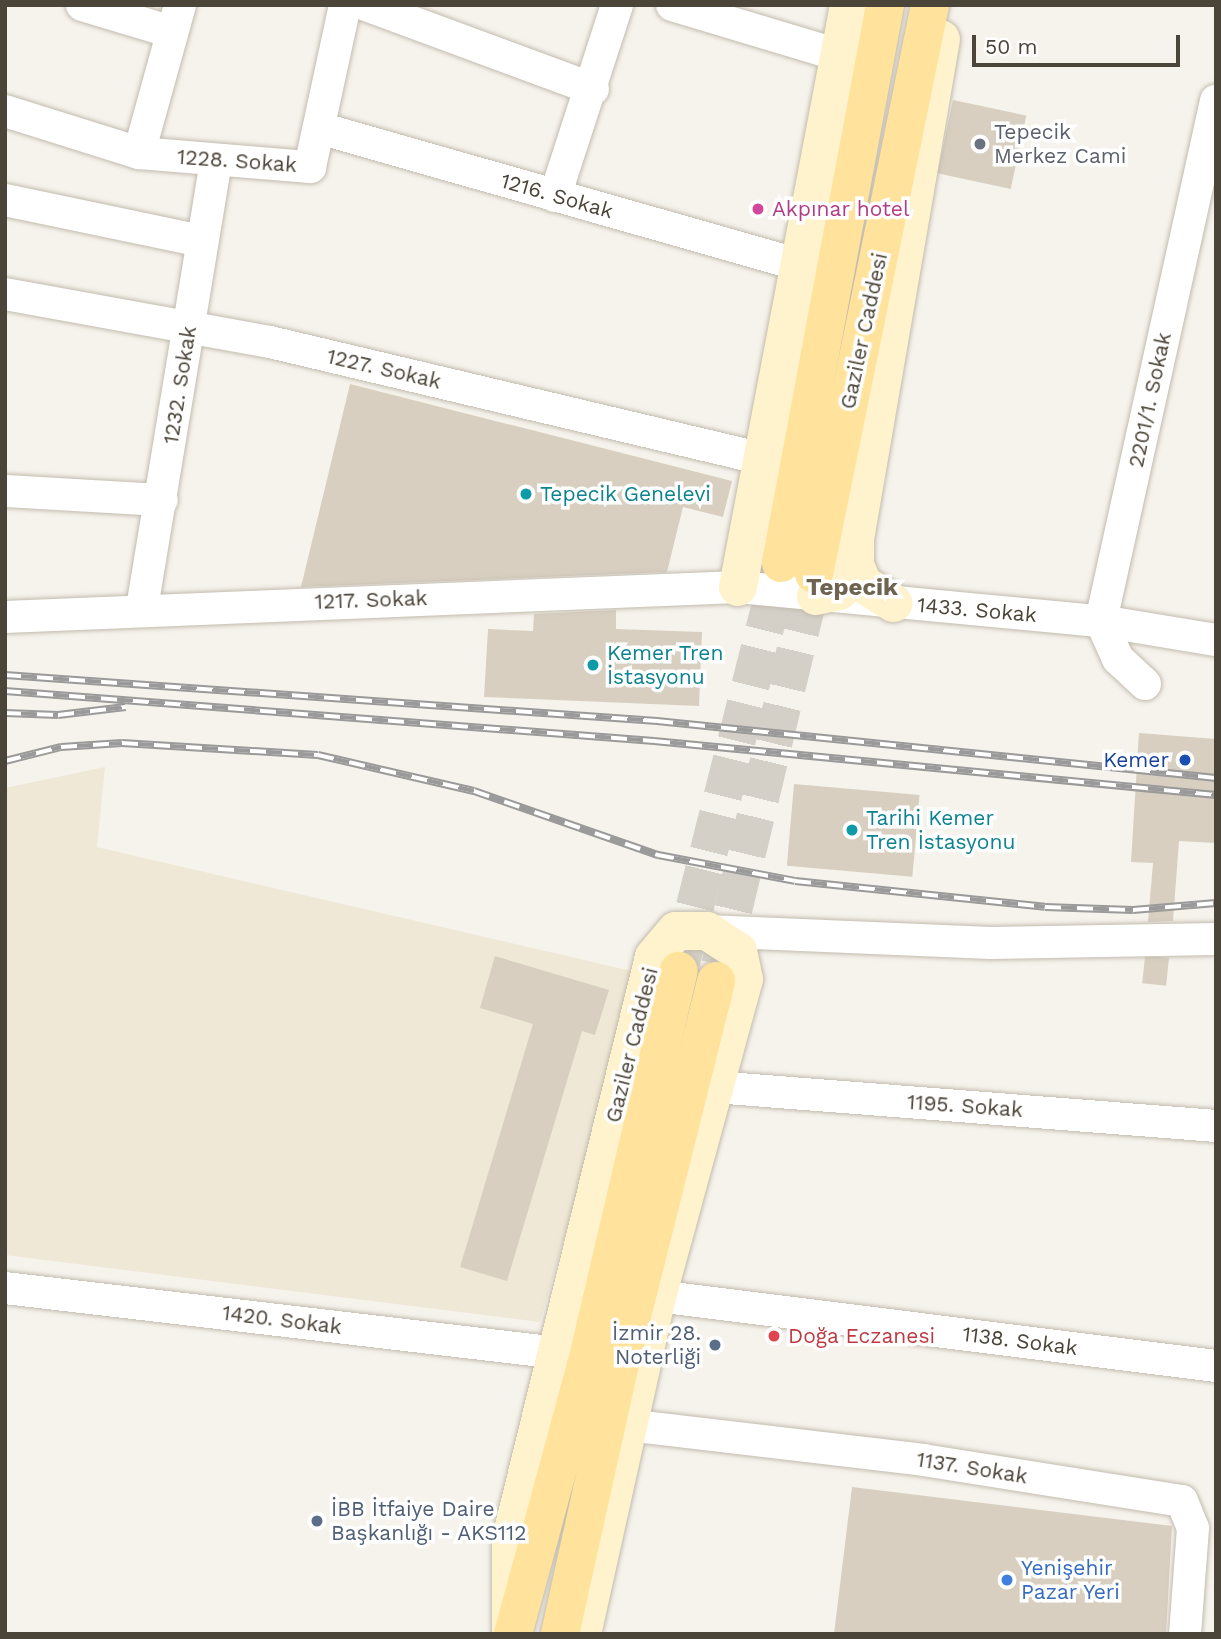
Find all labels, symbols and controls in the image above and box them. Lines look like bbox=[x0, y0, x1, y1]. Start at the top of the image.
scale bar bbox=[976, 21, 1184, 65]
text: 50 m bbox=[985, 34, 1037, 59]
place label: Tepecik Merkez Cami bbox=[994, 119, 1126, 169]
marker: Tepecik Merkez Cami bbox=[972, 136, 988, 152]
street label: 1228. Sokak bbox=[176, 144, 298, 178]
street label: 1216. Sokak bbox=[498, 168, 616, 224]
place label: Akpınar hotel bbox=[772, 196, 910, 222]
marker: Akpınar hotel bbox=[750, 201, 766, 217]
street label: Gaziler Caddesi bbox=[835, 250, 893, 412]
street label: 1232. Sokak bbox=[158, 324, 202, 446]
street label: 2201/1. Sokak bbox=[1123, 330, 1177, 470]
street label: 1227. Sokak bbox=[324, 344, 444, 394]
place label: Tepecik Genelevi bbox=[540, 481, 711, 507]
marker: Tepecik Genelevi bbox=[518, 486, 534, 502]
district label: Tepecik bbox=[806, 574, 898, 602]
street label: 1217. Sokak bbox=[314, 585, 428, 615]
street label: 1433. Sokak bbox=[916, 592, 1038, 628]
place label: Kemer Tren İstasyonu bbox=[607, 640, 724, 690]
marker: Kemer Tren İstasyonu bbox=[585, 657, 601, 673]
place label: Kemer bbox=[1103, 747, 1169, 773]
marker: Kemer bbox=[1175, 750, 1195, 770]
place label: Tarihi Kemer Tren İstasyonu bbox=[866, 805, 1015, 855]
marker: Tarihi Kemer Tren İstasyonu bbox=[844, 822, 860, 838]
street label: Gaziler Caddesi bbox=[600, 965, 664, 1125]
street label: 1195. Sokak bbox=[906, 1089, 1024, 1123]
street label: 1420. Sokak bbox=[221, 1300, 343, 1340]
place label: İzmir 28. Noterliği bbox=[612, 1320, 701, 1370]
street label: 1138. Sokak bbox=[961, 1321, 1079, 1361]
place label: Doğa Eczanesi bbox=[788, 1323, 936, 1349]
marker: Doğa Eczanesi bbox=[766, 1328, 782, 1344]
marker: İzmir 28. Noterliği bbox=[707, 1337, 723, 1353]
street label: 1137. Sokak bbox=[915, 1447, 1029, 1489]
place label: İBB İtfaiye Daire Başkanlığı - AKS112 bbox=[331, 1496, 527, 1546]
marker: İBB İtfaiye Daire Başkanlığı - AKS112 bbox=[309, 1513, 325, 1529]
place label: Yenişehir Pazar Yeri bbox=[1021, 1555, 1121, 1605]
marker: Yenişehir Pazar Yeri bbox=[999, 1572, 1015, 1588]

